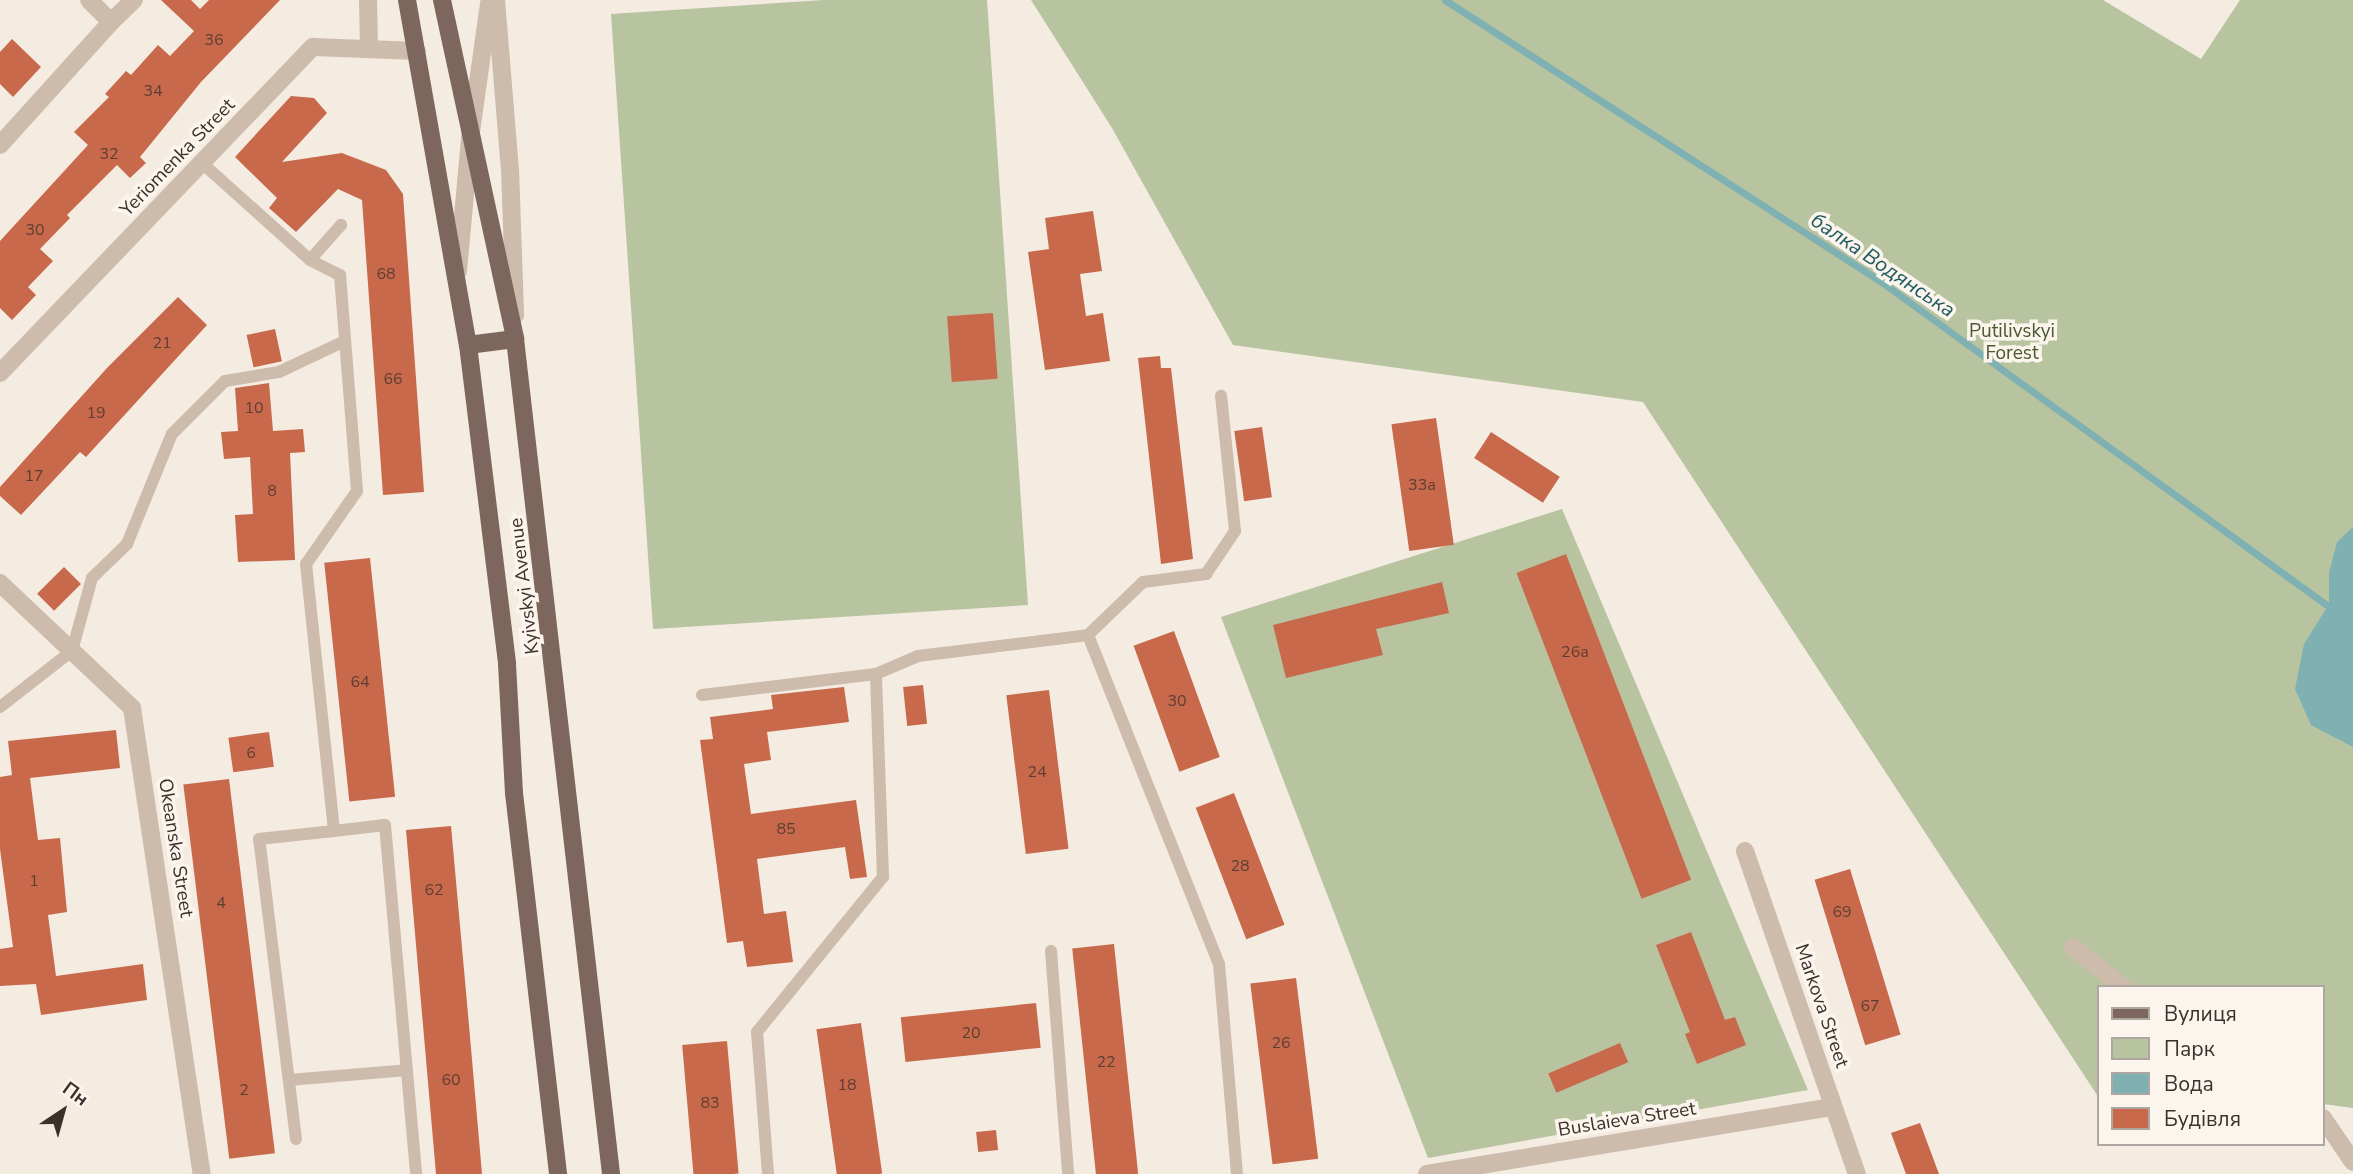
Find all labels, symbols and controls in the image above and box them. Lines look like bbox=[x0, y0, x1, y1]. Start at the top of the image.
house number: 36 bbox=[204, 30, 224, 50]
house number: 34 bbox=[143, 81, 163, 101]
street label: Yeriomenka Street bbox=[116, 94, 240, 222]
house number: 32 bbox=[99, 144, 119, 164]
water label: балка Водянська bbox=[1806, 207, 1960, 323]
house number: 30 bbox=[25, 220, 45, 240]
house number: 68 bbox=[376, 264, 396, 284]
park label: Putilivskyi Forest bbox=[1969, 321, 2055, 365]
house number: 21 bbox=[152, 333, 172, 353]
house number: 66 bbox=[383, 369, 403, 389]
house number: 10 bbox=[244, 398, 264, 418]
house number: 19 bbox=[86, 403, 106, 423]
house number: 17 bbox=[24, 466, 44, 486]
house number: 33а bbox=[1408, 475, 1436, 495]
house number: 8 bbox=[267, 481, 277, 501]
street label: Kyivskyi Avenue bbox=[505, 517, 545, 655]
house number: 26а bbox=[1561, 642, 1589, 662]
house number: 64 bbox=[350, 672, 370, 692]
house number: 30 bbox=[1167, 691, 1187, 711]
house number: 6 bbox=[246, 743, 256, 763]
house number: 24 bbox=[1027, 762, 1047, 782]
street label: Okeanska Street bbox=[153, 777, 197, 919]
house number: 85 bbox=[776, 819, 796, 839]
house number: 28 bbox=[1230, 856, 1250, 876]
house number: 1 bbox=[29, 871, 39, 891]
house number: 62 bbox=[424, 880, 444, 900]
house number: 4 bbox=[216, 893, 226, 913]
house number: 69 bbox=[1832, 902, 1852, 922]
street label: Markova Street bbox=[1789, 941, 1853, 1071]
legend bbox=[2098, 985, 2325, 1146]
house number: 67 bbox=[1860, 996, 1880, 1016]
text: Вулиця bbox=[2164, 1000, 2237, 1028]
house number: 20 bbox=[961, 1023, 981, 1043]
house number: 26 bbox=[1271, 1033, 1291, 1053]
text: Парк bbox=[2164, 1035, 2215, 1063]
house number: 22 bbox=[1096, 1052, 1116, 1072]
house number: 60 bbox=[441, 1070, 461, 1090]
text: Вода bbox=[2164, 1070, 2214, 1098]
house number: 18 bbox=[837, 1075, 857, 1095]
north arrow bbox=[28, 1076, 98, 1146]
text: Пн bbox=[57, 1076, 94, 1112]
house number: 2 bbox=[239, 1080, 249, 1100]
house number: 83 bbox=[700, 1093, 720, 1113]
street label: Buslaieva Street bbox=[1557, 1098, 1697, 1142]
text: Будівля bbox=[2164, 1105, 2241, 1133]

